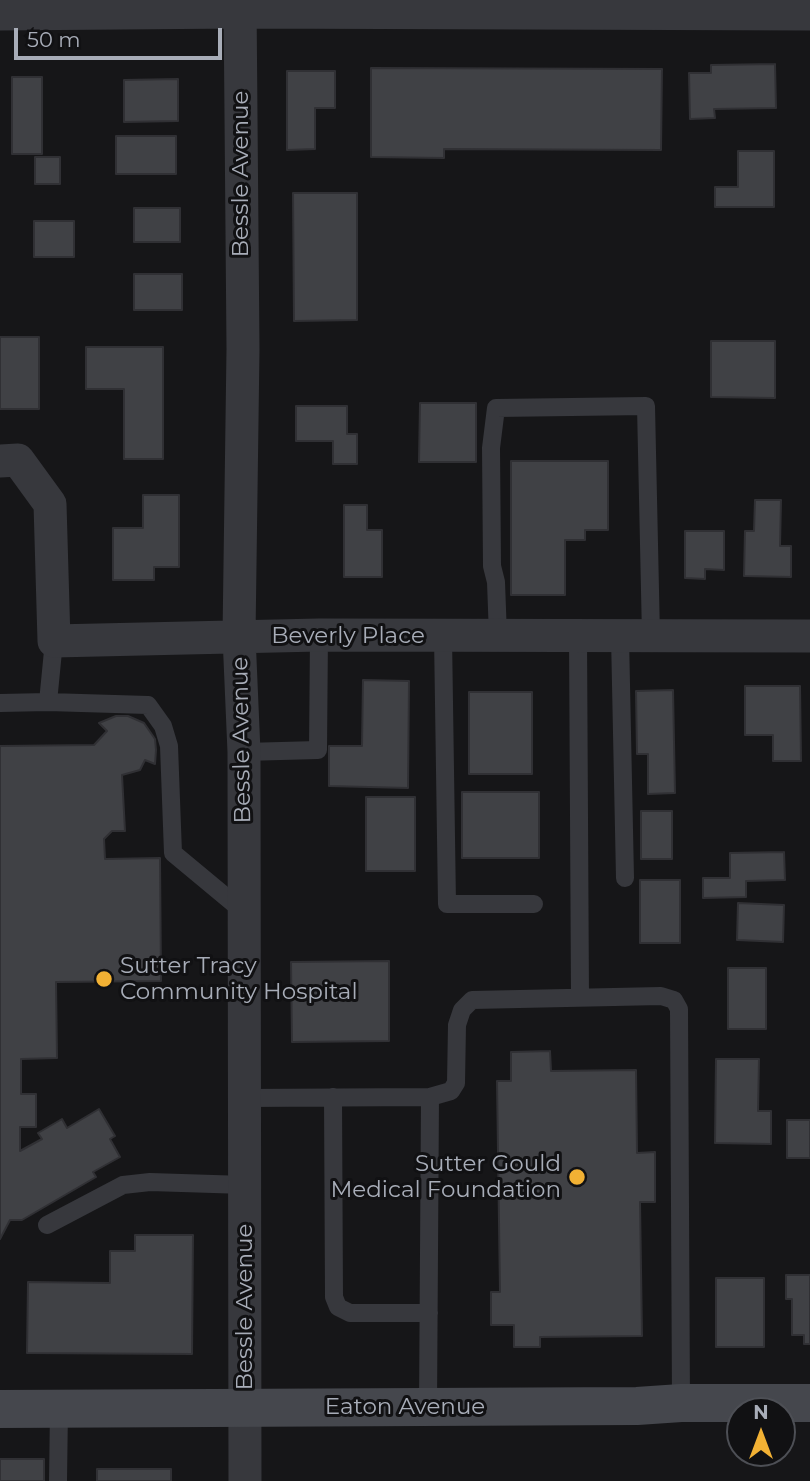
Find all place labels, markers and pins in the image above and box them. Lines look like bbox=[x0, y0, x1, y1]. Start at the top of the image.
place label: Sutter Tracy Community Hospital bbox=[120, 952, 358, 1006]
marker: Sutter Tracy Community Hospital bbox=[94, 969, 114, 989]
place label: Sutter Gould Medical Foundation bbox=[330, 1150, 561, 1204]
marker: Sutter Gould Medical Foundation bbox=[567, 1167, 587, 1187]

